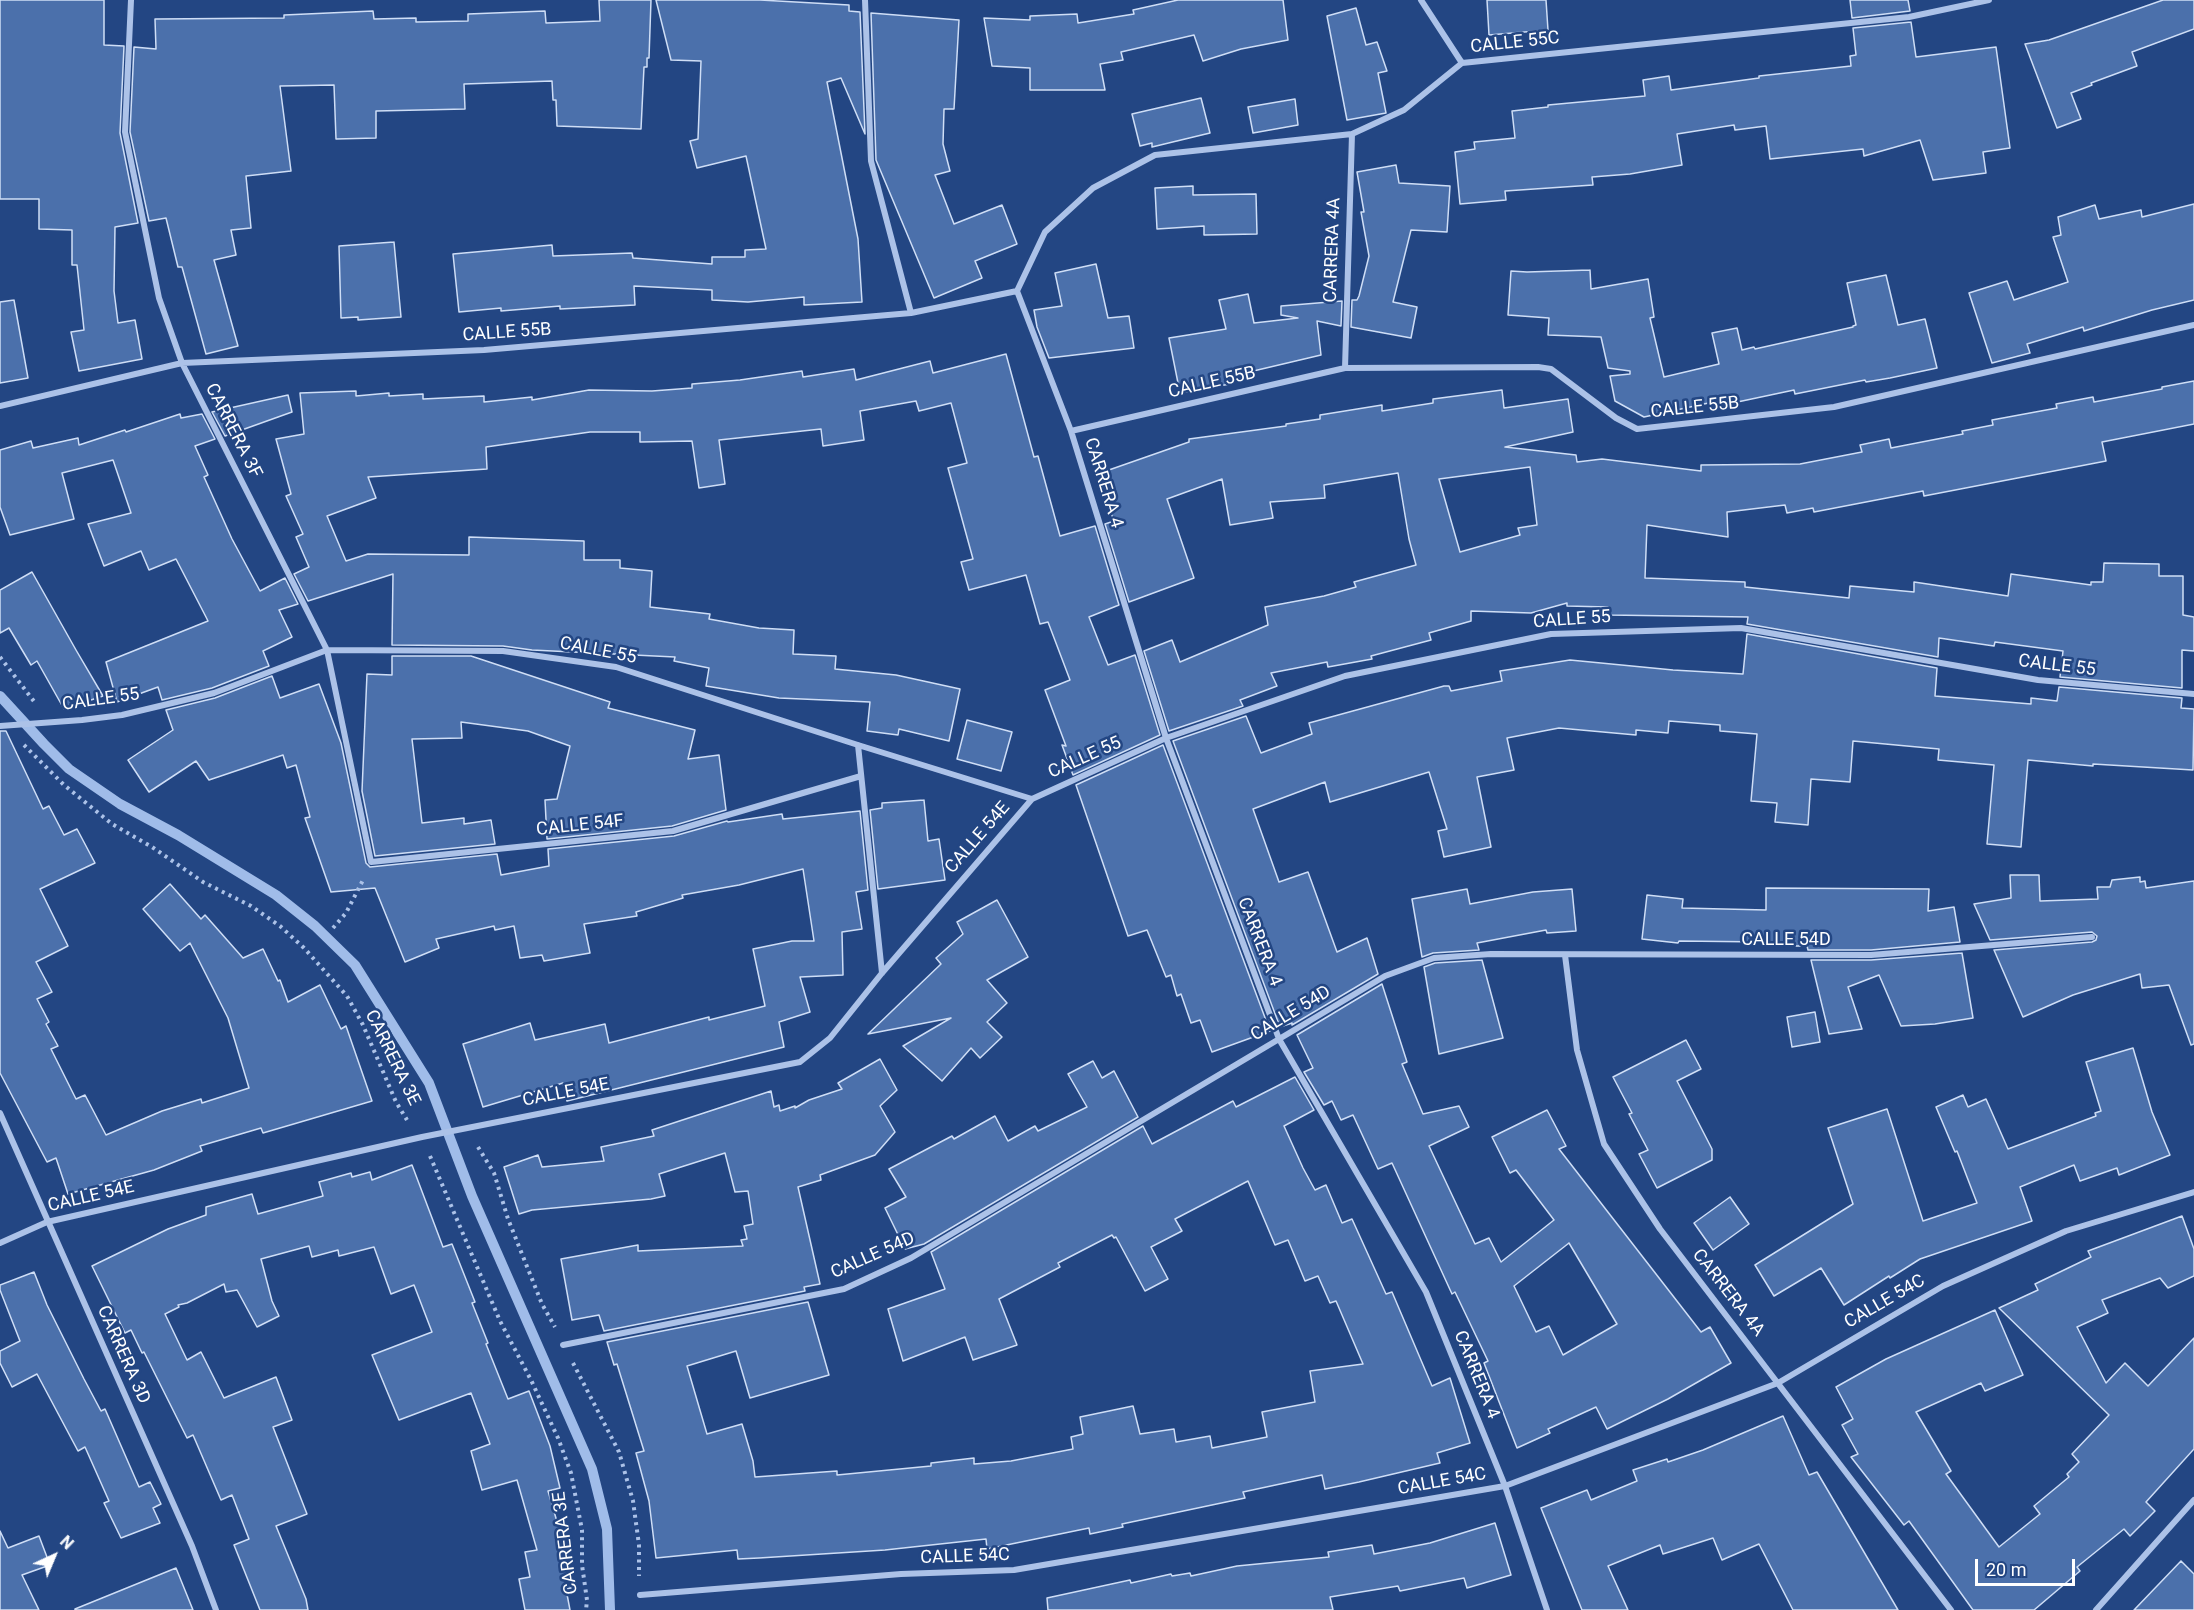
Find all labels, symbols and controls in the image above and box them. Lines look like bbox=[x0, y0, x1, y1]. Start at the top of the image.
street label: CALLE 55C bbox=[1469, 28, 1561, 58]
street label: CARRERA 4A bbox=[1320, 197, 1346, 303]
street label: CALLE 55B bbox=[462, 319, 552, 347]
street label: CALLE 55B bbox=[1166, 362, 1258, 404]
street label: CARRERA 3F bbox=[200, 380, 266, 482]
street label: CALLE 55B bbox=[1650, 393, 1740, 423]
street label: CARRERA 4 bbox=[1079, 435, 1127, 531]
street label: CALLE 55 bbox=[1532, 607, 1612, 633]
street label: CALLE 55 bbox=[558, 633, 638, 669]
street label: CALLE 55 bbox=[2017, 651, 2097, 681]
street label: CALLE 55 bbox=[61, 684, 141, 716]
street label: CALLE 55 bbox=[1045, 732, 1125, 784]
street label: CALLE 54E bbox=[941, 798, 1015, 878]
street label: CALLE 54F bbox=[535, 811, 625, 841]
street label: CARRERA 4 bbox=[1232, 895, 1286, 989]
street label: CALLE 54D bbox=[1741, 929, 1831, 951]
street label: CALLE 54D bbox=[1247, 982, 1335, 1046]
street label: CARRERA 3E bbox=[360, 1007, 424, 1109]
street label: CALLE 54E bbox=[521, 1074, 611, 1112]
street label: CALLE 54E bbox=[46, 1177, 136, 1217]
street label: CALLE 54D bbox=[828, 1228, 918, 1284]
street label: CARRERA 4A bbox=[1687, 1245, 1769, 1341]
street label: CALLE 54C bbox=[1841, 1270, 1929, 1334]
street label: CARRERA 3D bbox=[92, 1303, 154, 1407]
street label: CARRERA 4 bbox=[1449, 1328, 1503, 1422]
street label: CALLE 54C bbox=[1396, 1464, 1488, 1500]
street label: CARRERA 3E bbox=[549, 1490, 583, 1596]
north arrow bbox=[24, 1526, 84, 1586]
text: N bbox=[56, 1532, 78, 1553]
street label: CALLE 54C bbox=[920, 1545, 1010, 1569]
scale bar bbox=[1978, 1547, 2078, 1585]
text: 20 m bbox=[1986, 1559, 2026, 1580]

